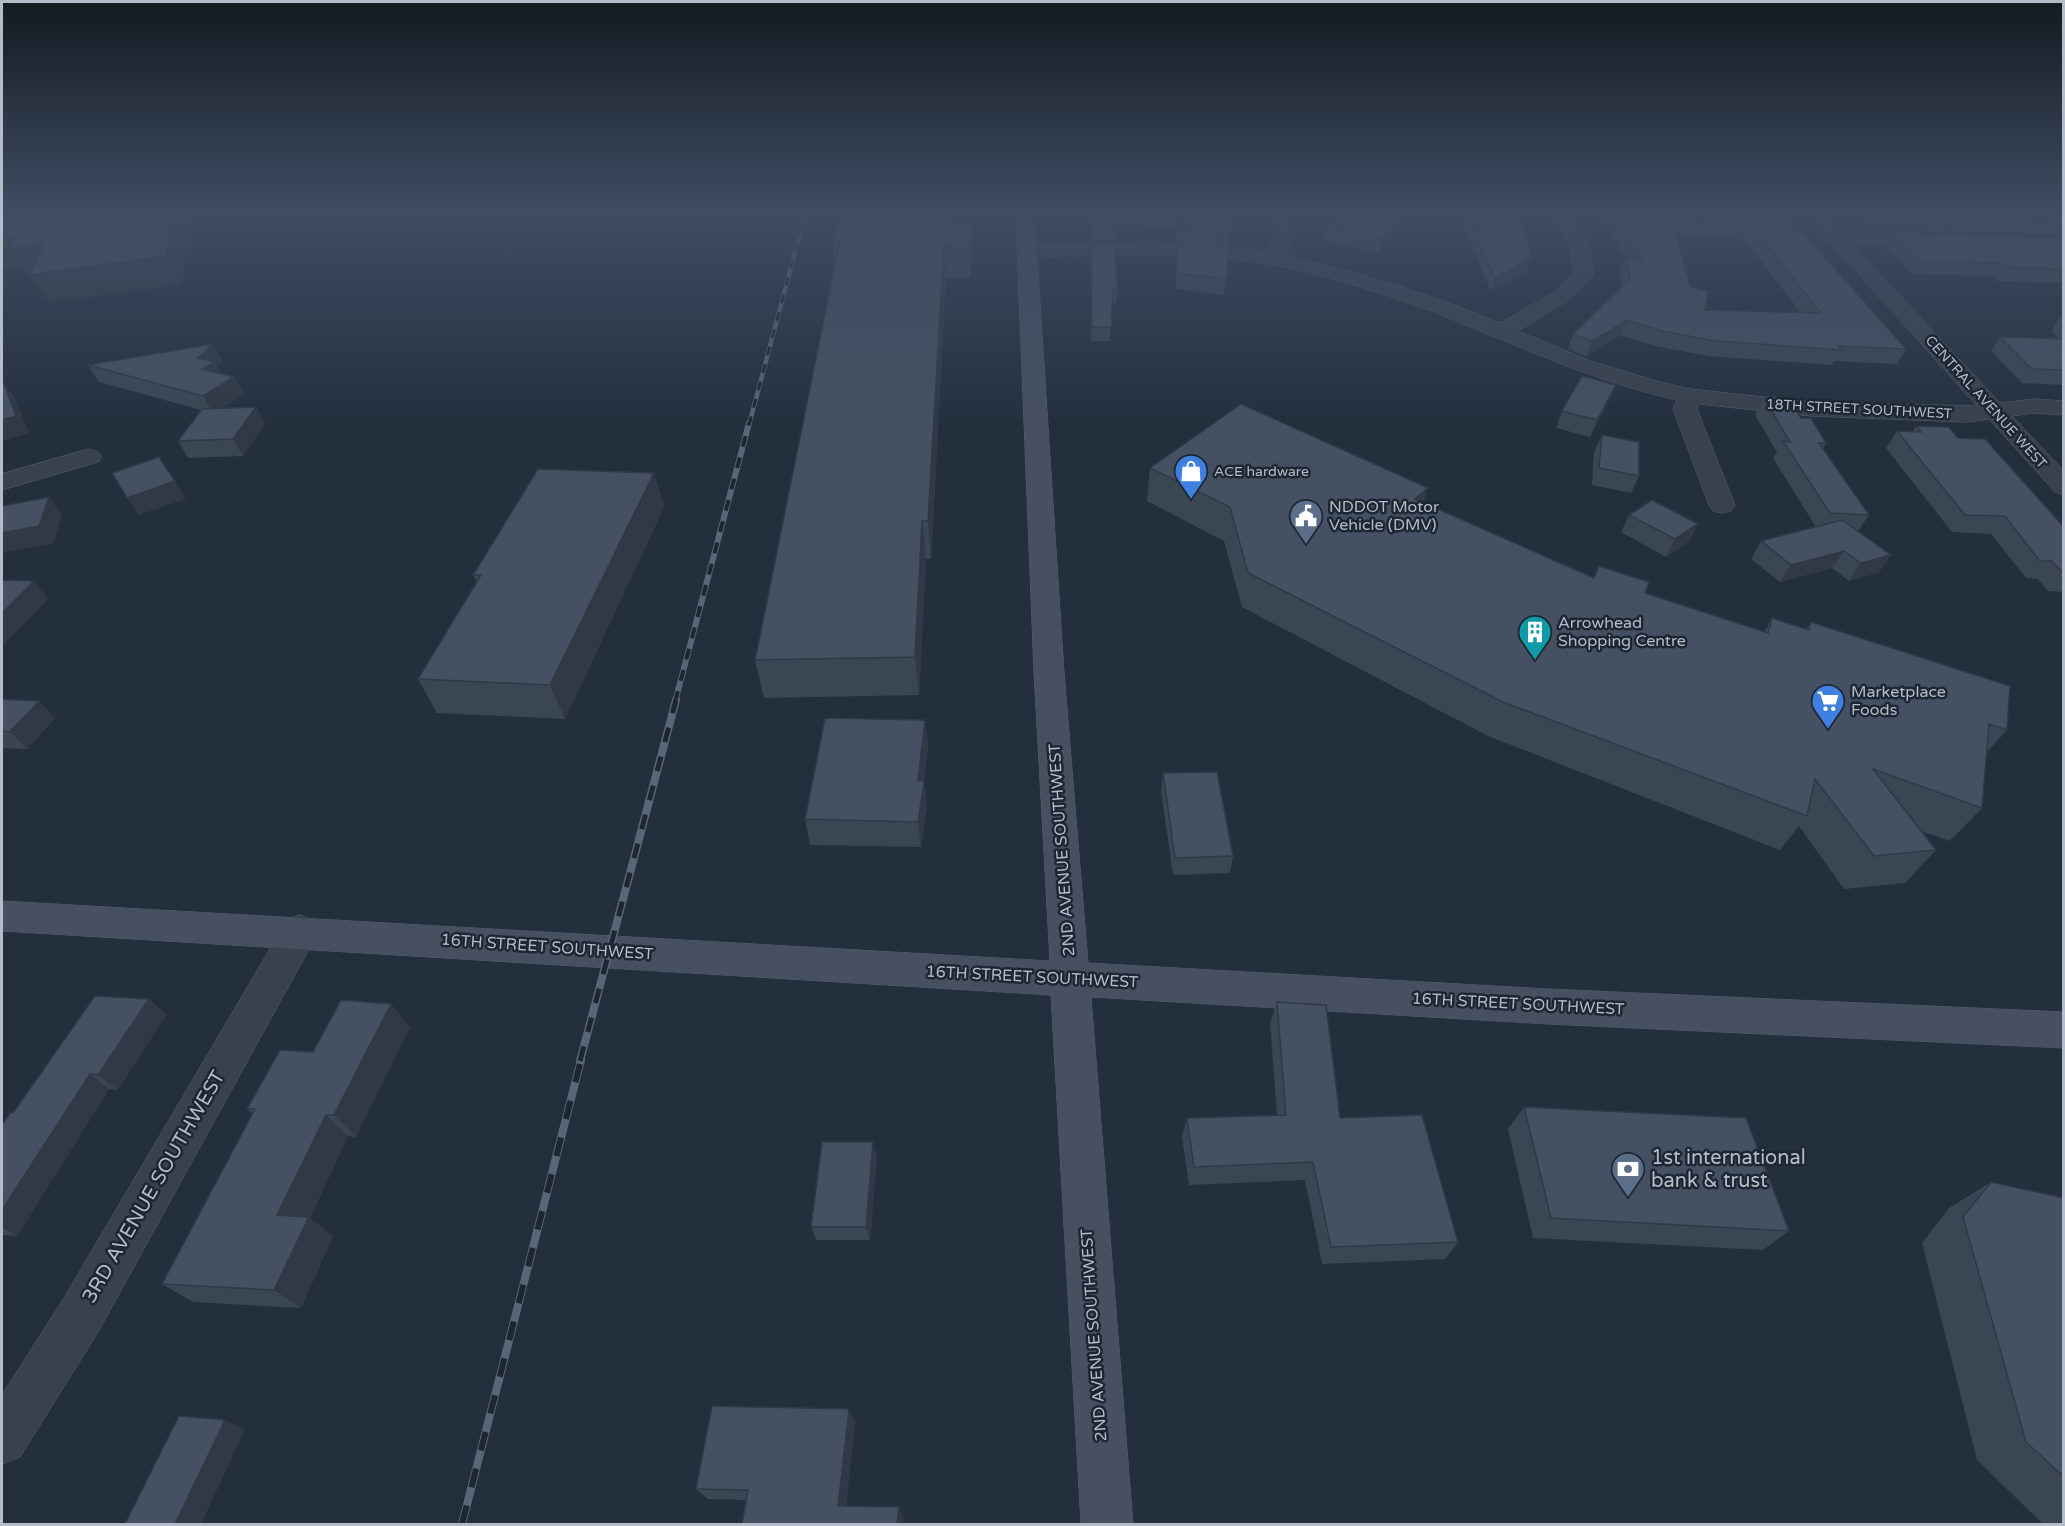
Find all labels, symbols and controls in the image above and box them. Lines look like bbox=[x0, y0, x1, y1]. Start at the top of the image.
street label: CENTRAL AVENUE WEST bbox=[1922, 332, 2051, 472]
street label: 18TH STREET SOUTHWEST bbox=[1765, 396, 1953, 422]
shop icon: ACE hardware bbox=[1173, 453, 1209, 500]
place label: ACE hardware bbox=[1214, 463, 1309, 480]
place label: NDDOT Motor Vehicle (DMV) bbox=[1329, 497, 1440, 535]
public building icon: NDDOT Motor Vehicle (DMV) bbox=[1288, 498, 1324, 545]
place label: Arrowhead Shopping Centre bbox=[1558, 613, 1686, 651]
building icon: Arrowhead Shopping Centre bbox=[1517, 614, 1553, 661]
place label: Marketplace Foods bbox=[1851, 682, 1946, 720]
supermarket icon: Marketplace Foods bbox=[1810, 683, 1846, 730]
street label: 2ND AVENUE SOUTHWEST bbox=[1045, 743, 1079, 957]
street label: 16TH STREET SOUTHWEST bbox=[440, 930, 654, 964]
street label: 16TH STREET SOUTHWEST bbox=[925, 961, 1139, 993]
street label: 16TH STREET SOUTHWEST bbox=[1411, 988, 1625, 1020]
street label: 3RD AVENUE SOUTHWEST bbox=[77, 1066, 231, 1308]
place label: 1st international bank & trust bbox=[1651, 1146, 1806, 1193]
bank icon: 1st international bank & trust bbox=[1610, 1151, 1646, 1198]
street label: 2ND AVENUE SOUTHWEST bbox=[1077, 1228, 1111, 1442]

